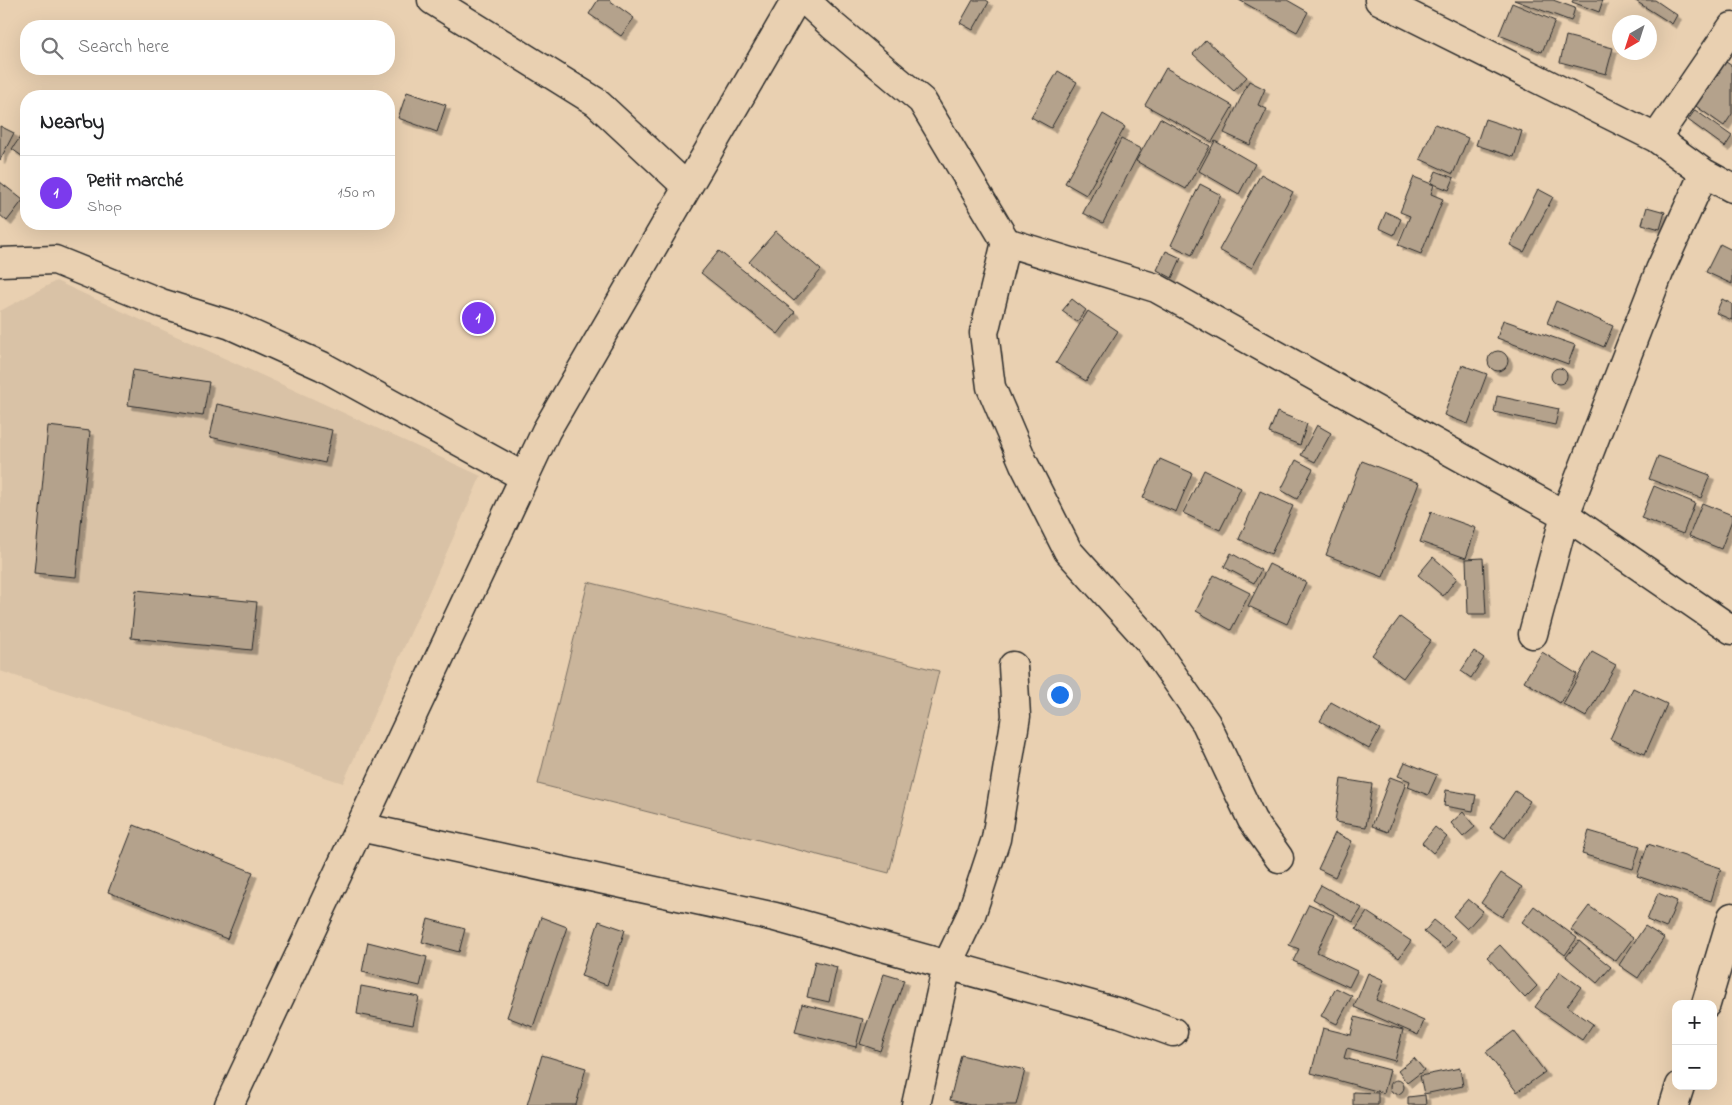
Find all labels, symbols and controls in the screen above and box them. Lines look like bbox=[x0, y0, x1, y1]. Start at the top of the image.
north arrow bbox=[1612, 15, 1657, 60]
search box bbox=[20, 20, 395, 75]
icon: search bbox=[38, 34, 66, 62]
text: Search here bbox=[78, 34, 169, 61]
text: Nearby bbox=[40, 108, 104, 138]
text: Petit marché bbox=[87, 168, 183, 195]
text: 1 bbox=[53, 181, 59, 205]
text: 150 m bbox=[337, 181, 375, 205]
text: Shop bbox=[87, 195, 122, 219]
pin: 1 bbox=[462, 299, 494, 337]
your location bbox=[1047, 682, 1073, 708]
map controls bbox=[1672, 1000, 1717, 1090]
button: + bbox=[1672, 1000, 1717, 1045]
button: − bbox=[1672, 1045, 1717, 1090]

